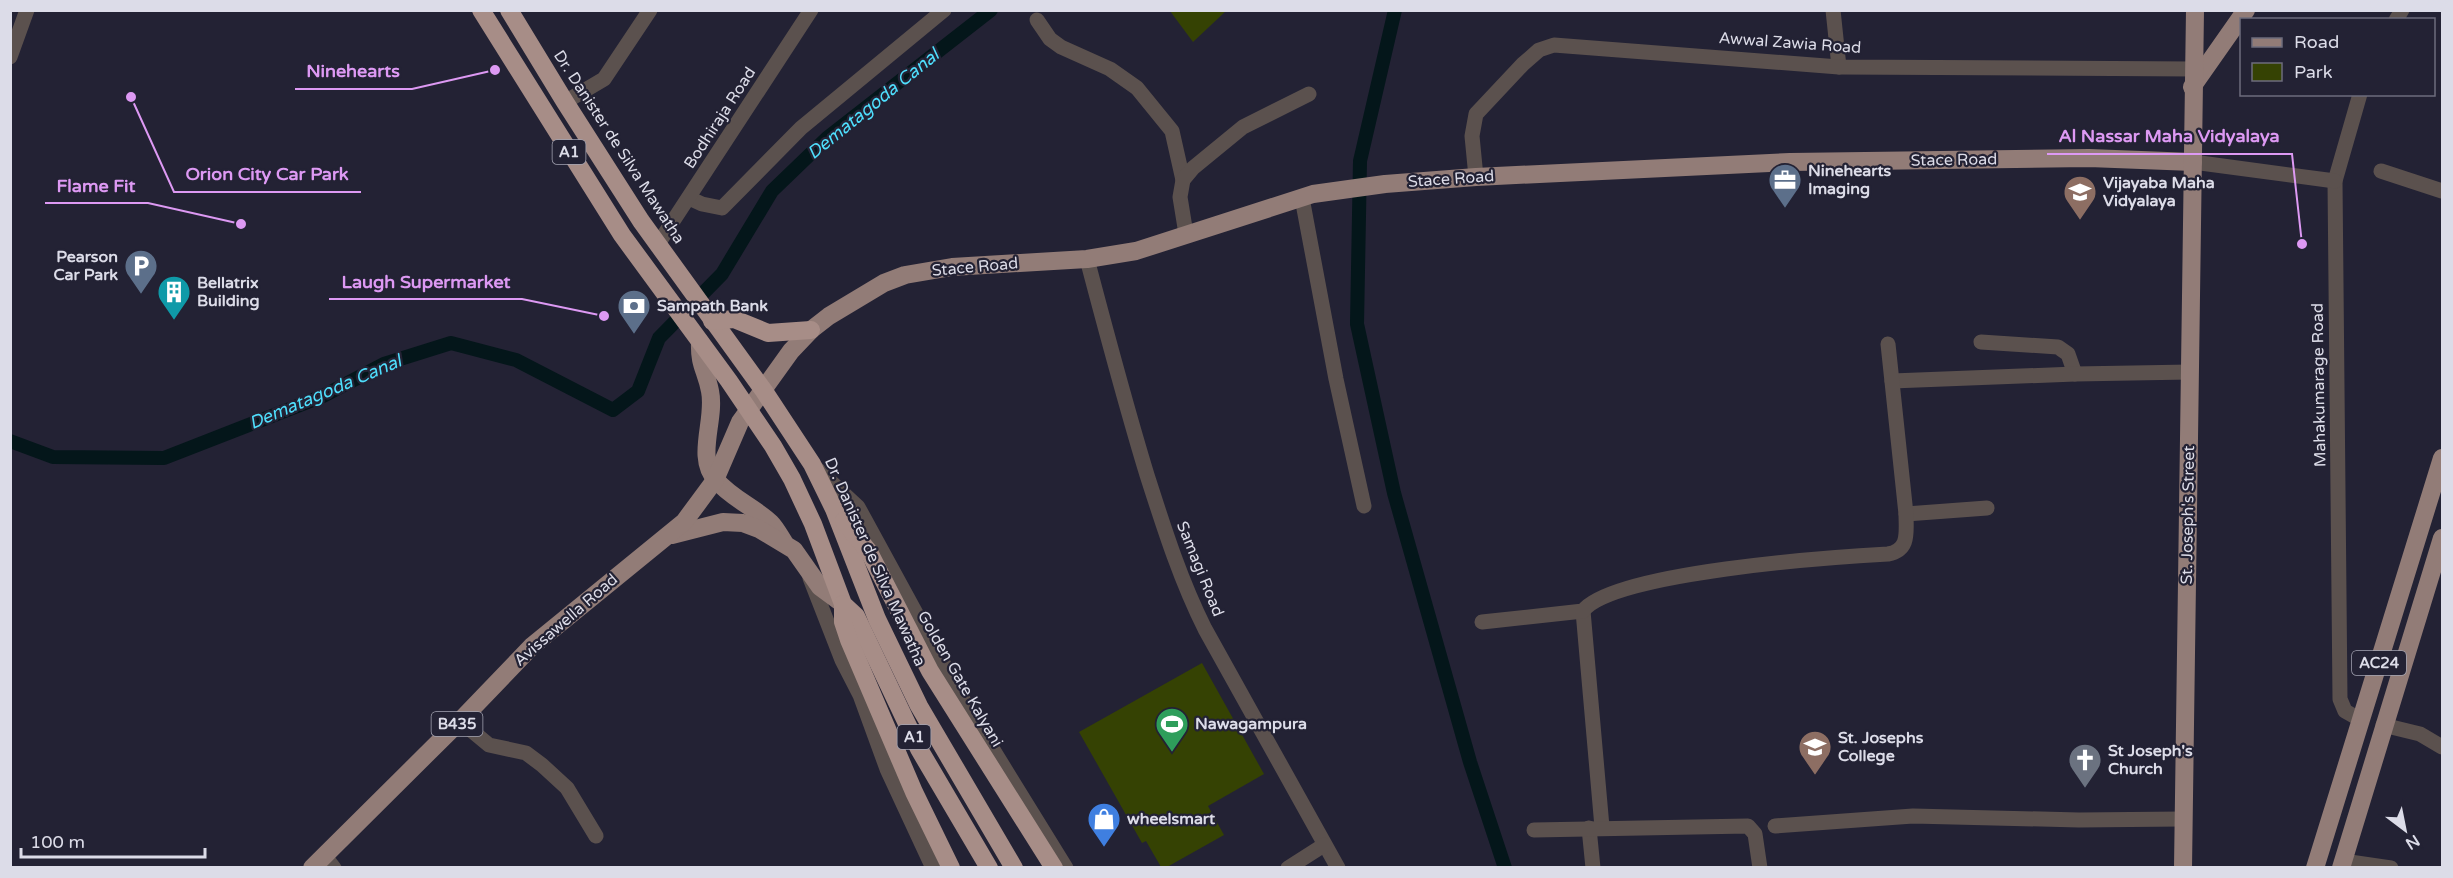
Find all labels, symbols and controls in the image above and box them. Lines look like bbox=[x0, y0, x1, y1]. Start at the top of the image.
legend bbox=[2240, 18, 2435, 96]
street label: Awwal Zawia Road bbox=[1718, 28, 1862, 58]
text: Road bbox=[2294, 31, 2339, 53]
water label: Dematagoda Canal bbox=[803, 42, 945, 164]
street label: Dr. Danister de Silva Mawatha bbox=[549, 47, 689, 247]
callout: Ninehearts bbox=[295, 53, 412, 89]
text: Ninehearts bbox=[306, 60, 400, 82]
text: Park bbox=[2294, 61, 2333, 83]
street label: Bodhiraja Road bbox=[680, 63, 760, 173]
callout: Al Nassar Maha Vidyalaya bbox=[2047, 118, 2292, 154]
text: Al Nassar Maha Vidyalaya bbox=[2058, 125, 2280, 147]
road number: A1 bbox=[552, 140, 586, 164]
street label: Stace Road bbox=[1911, 149, 1997, 171]
callout: Orion City Car Park bbox=[174, 156, 361, 192]
place label: Ninehearts Imaging bbox=[1808, 161, 1892, 199]
office icon: Ninehearts Imaging bbox=[1767, 162, 1803, 209]
text: Orion City Car Park bbox=[185, 163, 349, 185]
street label: Stace Road bbox=[1407, 166, 1495, 192]
callout: Flame Fit bbox=[45, 167, 148, 203]
place label: Vijayaba Maha Vidyalaya bbox=[2103, 173, 2215, 211]
school or university icon: Vijayaba Maha Vidyalaya bbox=[2062, 174, 2098, 221]
text: Flame Fit bbox=[57, 175, 136, 197]
place label: Pearson Car Park bbox=[53, 247, 118, 285]
parking icon: Pearson Car Park bbox=[123, 248, 159, 295]
street label: Stace Road bbox=[931, 253, 1019, 281]
callout: Laugh Supermarket bbox=[329, 263, 522, 299]
text: Laugh Supermarket bbox=[342, 271, 511, 293]
place label: Bellatrix Building bbox=[197, 273, 260, 311]
building icon: Bellatrix Building bbox=[156, 274, 192, 321]
bank icon: Sampath Bank bbox=[616, 288, 652, 335]
place label: Sampath Bank bbox=[657, 296, 768, 316]
street label: Mahakumarage Road bbox=[2308, 303, 2330, 467]
water label: Dematagoda Canal bbox=[245, 349, 407, 434]
street label: St. Joseph's Street bbox=[2177, 445, 2199, 585]
street label: Dr. Danister de Silva Mawatha bbox=[820, 455, 930, 669]
street label: Samagi Road bbox=[1172, 518, 1228, 620]
street label: Avissawella Road bbox=[510, 569, 622, 671]
street label: Golden Gate Kalyani bbox=[913, 607, 1007, 751]
road number: AC24 bbox=[2352, 651, 2406, 675]
sports icon: Nawagampura bbox=[1154, 706, 1190, 753]
road number: B435 bbox=[432, 712, 482, 736]
place label: Nawagampura bbox=[1195, 714, 1307, 734]
road number: A1 bbox=[898, 725, 930, 749]
place label: St. Josephs College bbox=[1838, 728, 1924, 766]
school or university icon: St. Josephs College bbox=[1797, 729, 1833, 776]
place label: St Joseph's Church bbox=[2108, 741, 2193, 779]
church icon: St Joseph's Church bbox=[2067, 742, 2103, 789]
north arrow bbox=[2375, 800, 2435, 860]
shop icon: wheelsmart bbox=[1086, 801, 1122, 848]
place label: wheelsmart bbox=[1127, 809, 1216, 829]
scale bar bbox=[21, 821, 206, 859]
text: N bbox=[2402, 830, 2423, 854]
text: 100 m bbox=[30, 831, 85, 853]

